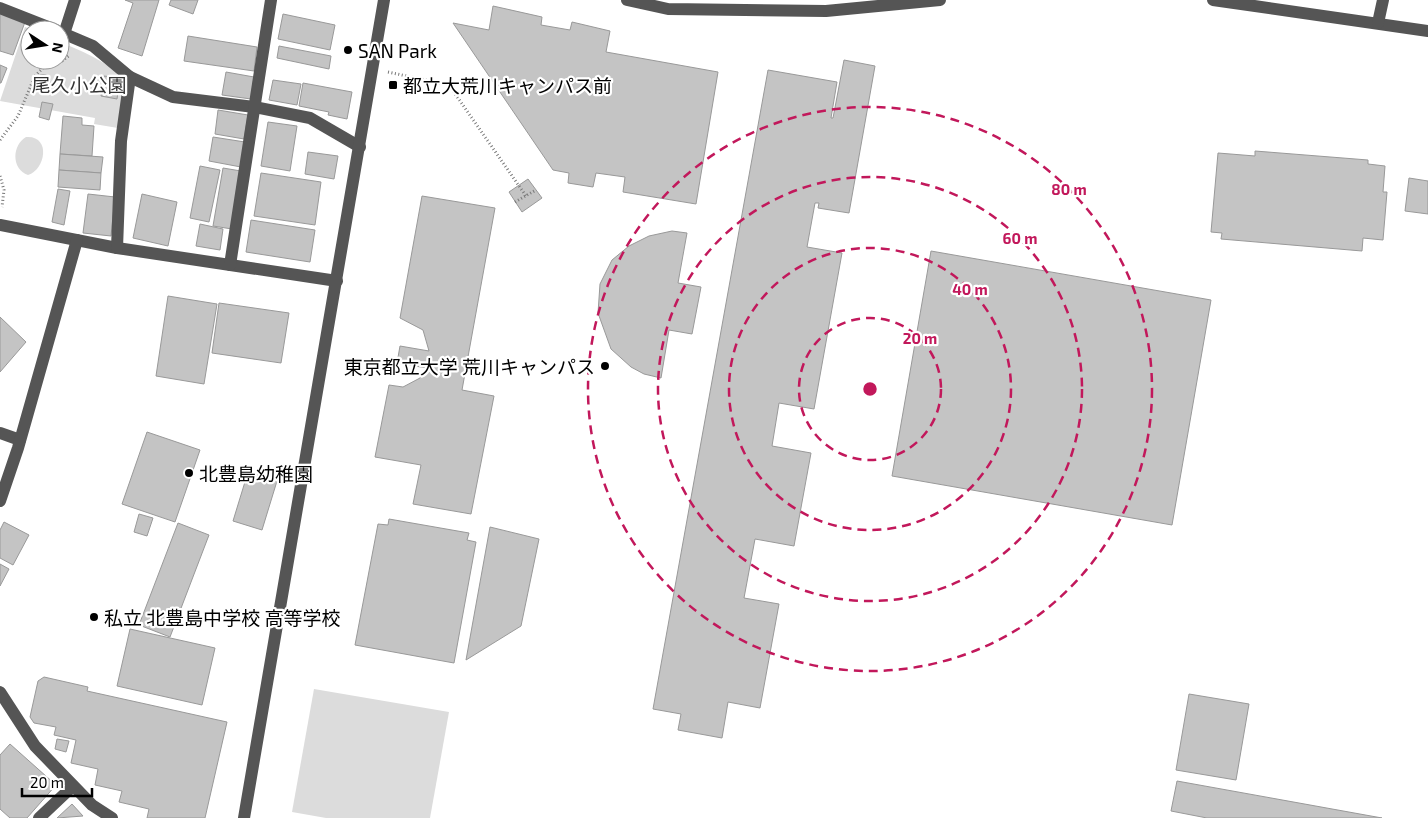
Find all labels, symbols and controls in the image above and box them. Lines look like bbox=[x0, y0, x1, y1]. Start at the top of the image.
north arrow bbox=[20, 20, 70, 70]
place label: SAN Park bbox=[358, 39, 437, 62]
text: N bbox=[49, 41, 68, 55]
marker: SAN Park bbox=[342, 44, 354, 56]
park label: 尾久小公園 bbox=[31, 73, 127, 96]
place label: 都立大荒川キャンパス前 bbox=[403, 74, 612, 97]
marker: 都立大荒川キャンパス前 bbox=[387, 79, 399, 91]
text: 80 m bbox=[1051, 180, 1087, 198]
text: 60 m bbox=[1003, 229, 1037, 247]
text: 40 m bbox=[952, 280, 988, 298]
text: 20 m bbox=[903, 329, 937, 347]
place label: 東京都立大学 荒川キャンパス bbox=[344, 355, 595, 378]
marker: 東京都立大学 荒川キャンパス bbox=[599, 360, 611, 372]
centre of rings bbox=[861, 380, 879, 398]
place label: 北豊島幼稚園 bbox=[199, 462, 313, 485]
marker: 北豊島幼稚園 bbox=[183, 467, 195, 479]
place label: 私立 北豊島中学校 高等学校 bbox=[104, 606, 340, 629]
marker: 私立 北豊島中学校 高等学校 bbox=[88, 611, 100, 623]
scale bar bbox=[22, 766, 92, 798]
text: 20 m bbox=[30, 773, 64, 791]

